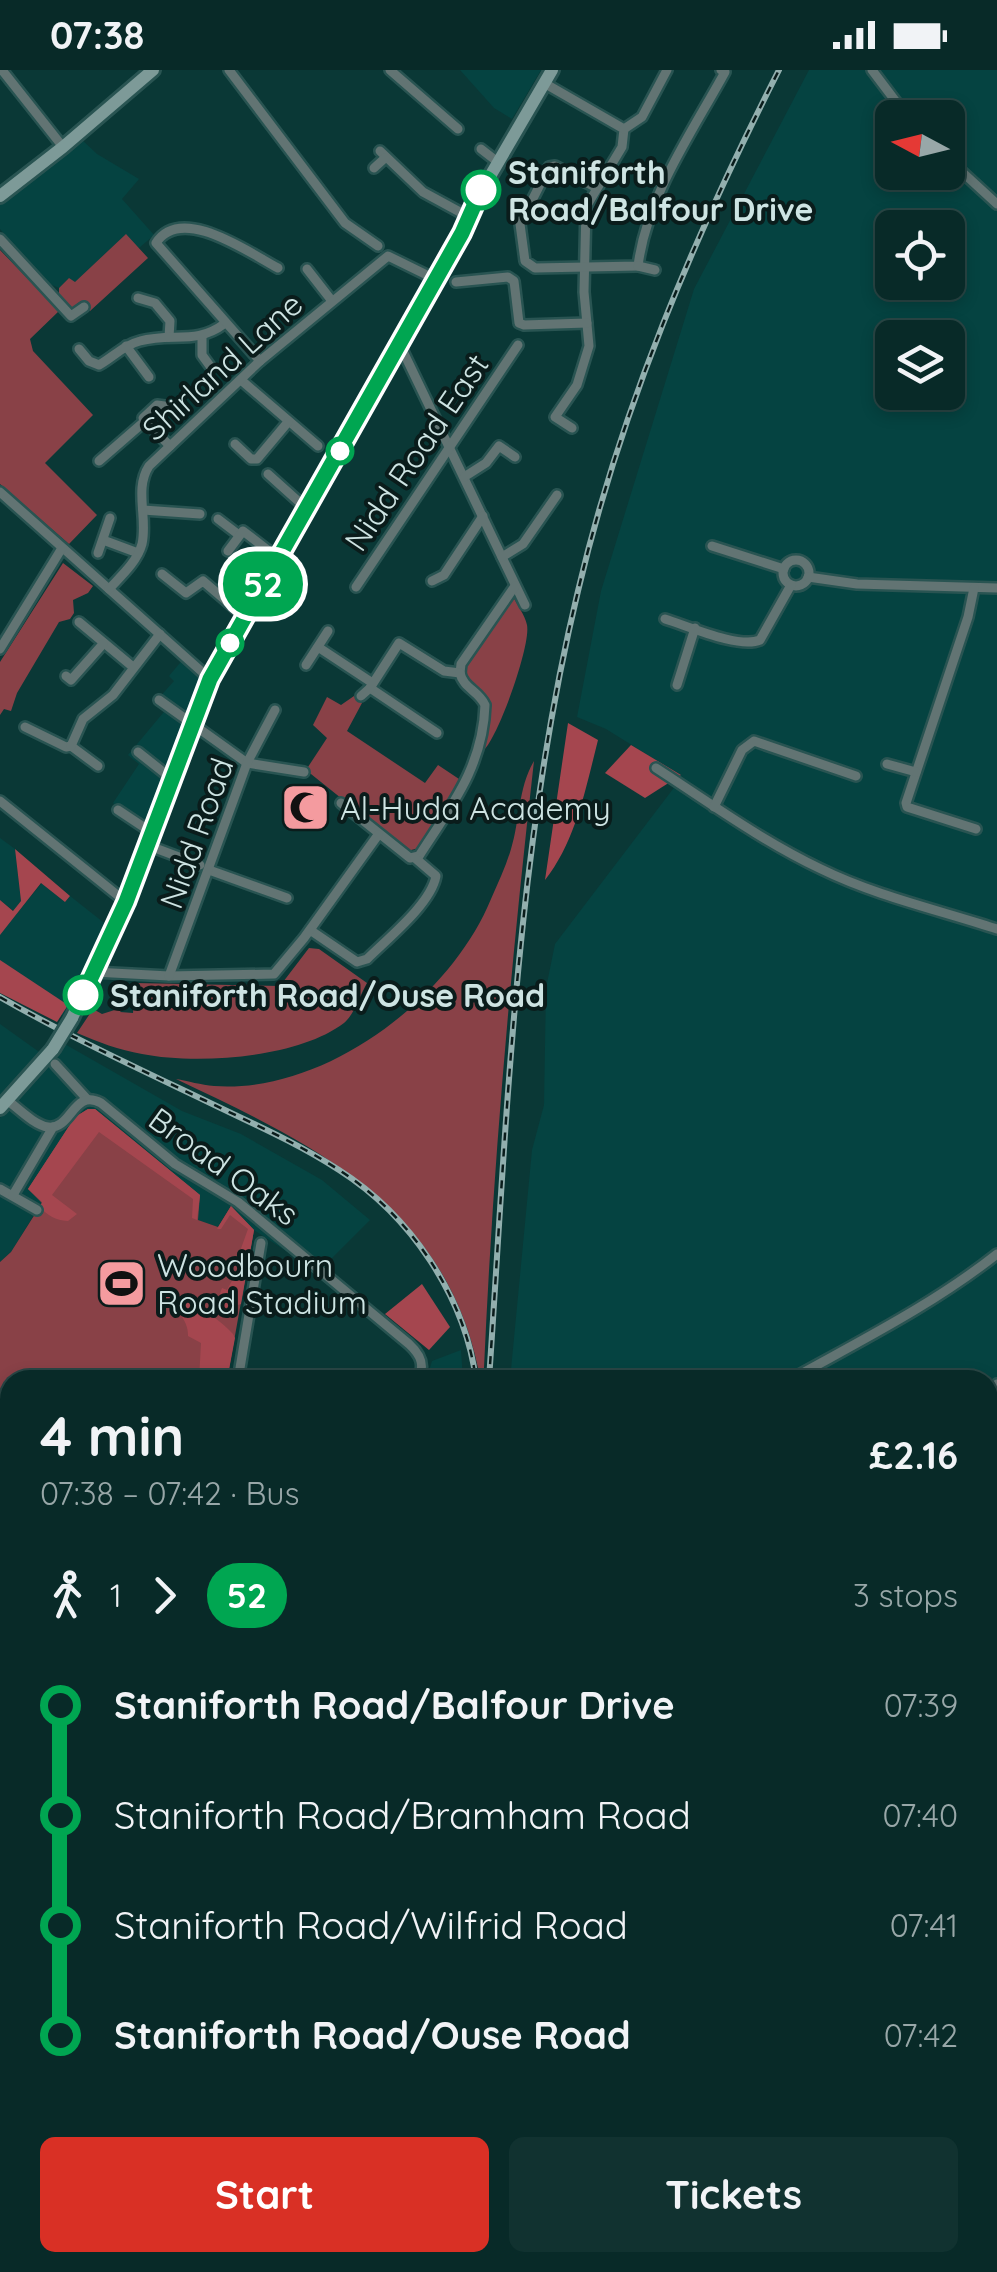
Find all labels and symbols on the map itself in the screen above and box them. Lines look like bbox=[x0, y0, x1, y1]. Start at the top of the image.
north arrow bbox=[875, 100, 965, 190]
place label: Staniforth Road/Balfour Drive bbox=[508, 152, 814, 229]
marker: Staniforth Road/Balfour Drive bbox=[462, 171, 500, 209]
street label: Shirland Lane bbox=[134, 284, 310, 448]
street label: Nidd Road East bbox=[335, 346, 497, 558]
unlabelled marker bbox=[327, 438, 353, 464]
line badge: 52 bbox=[218, 552, 308, 616]
unlabelled marker bbox=[217, 630, 243, 656]
street label: Nidd Road bbox=[150, 752, 242, 914]
mosque icon: Al-Huda Academy bbox=[279, 782, 331, 834]
place label: Al-Huda Academy bbox=[340, 788, 611, 828]
place label: Staniforth Road/Ouse Road bbox=[110, 975, 545, 1015]
marker: Staniforth Road/Ouse Road bbox=[64, 976, 102, 1014]
street label: Broad Oaks bbox=[141, 1098, 307, 1234]
place label: Woodbourn Road Stadium bbox=[157, 1245, 367, 1322]
sports icon: Woodbourn Road Stadium bbox=[96, 1257, 148, 1309]

